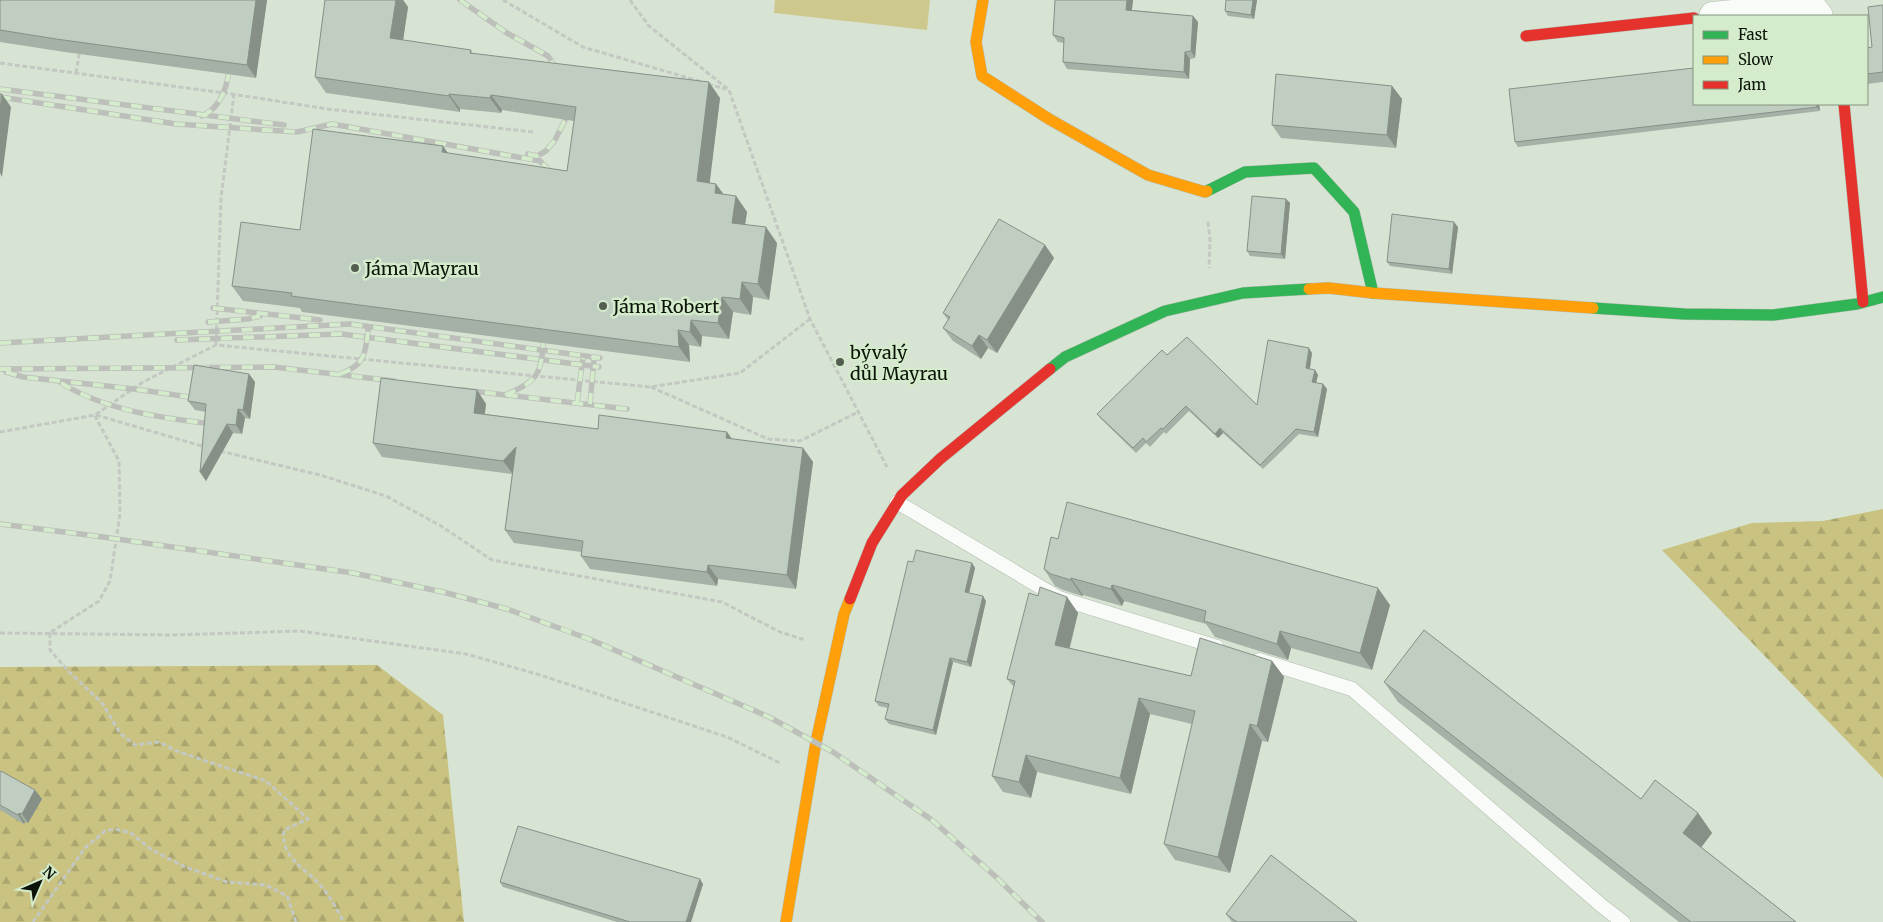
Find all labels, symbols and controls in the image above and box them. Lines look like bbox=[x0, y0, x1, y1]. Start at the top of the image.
legend bbox=[1693, 15, 1868, 105]
text: Fast bbox=[1738, 25, 1768, 44]
text: Slow bbox=[1738, 50, 1773, 69]
text: Jam bbox=[1737, 75, 1766, 94]
place label: Jáma Mayrau bbox=[364, 257, 479, 280]
marker: Jáma Mayrau bbox=[349, 262, 361, 274]
place label: Jáma Robert bbox=[612, 295, 719, 318]
marker: Jáma Robert bbox=[597, 300, 609, 312]
place label: bývalý důl Mayrau bbox=[849, 341, 948, 385]
marker: bývalý důl Mayrau bbox=[834, 356, 846, 368]
north arrow bbox=[15, 857, 65, 907]
text: N bbox=[39, 863, 59, 883]

